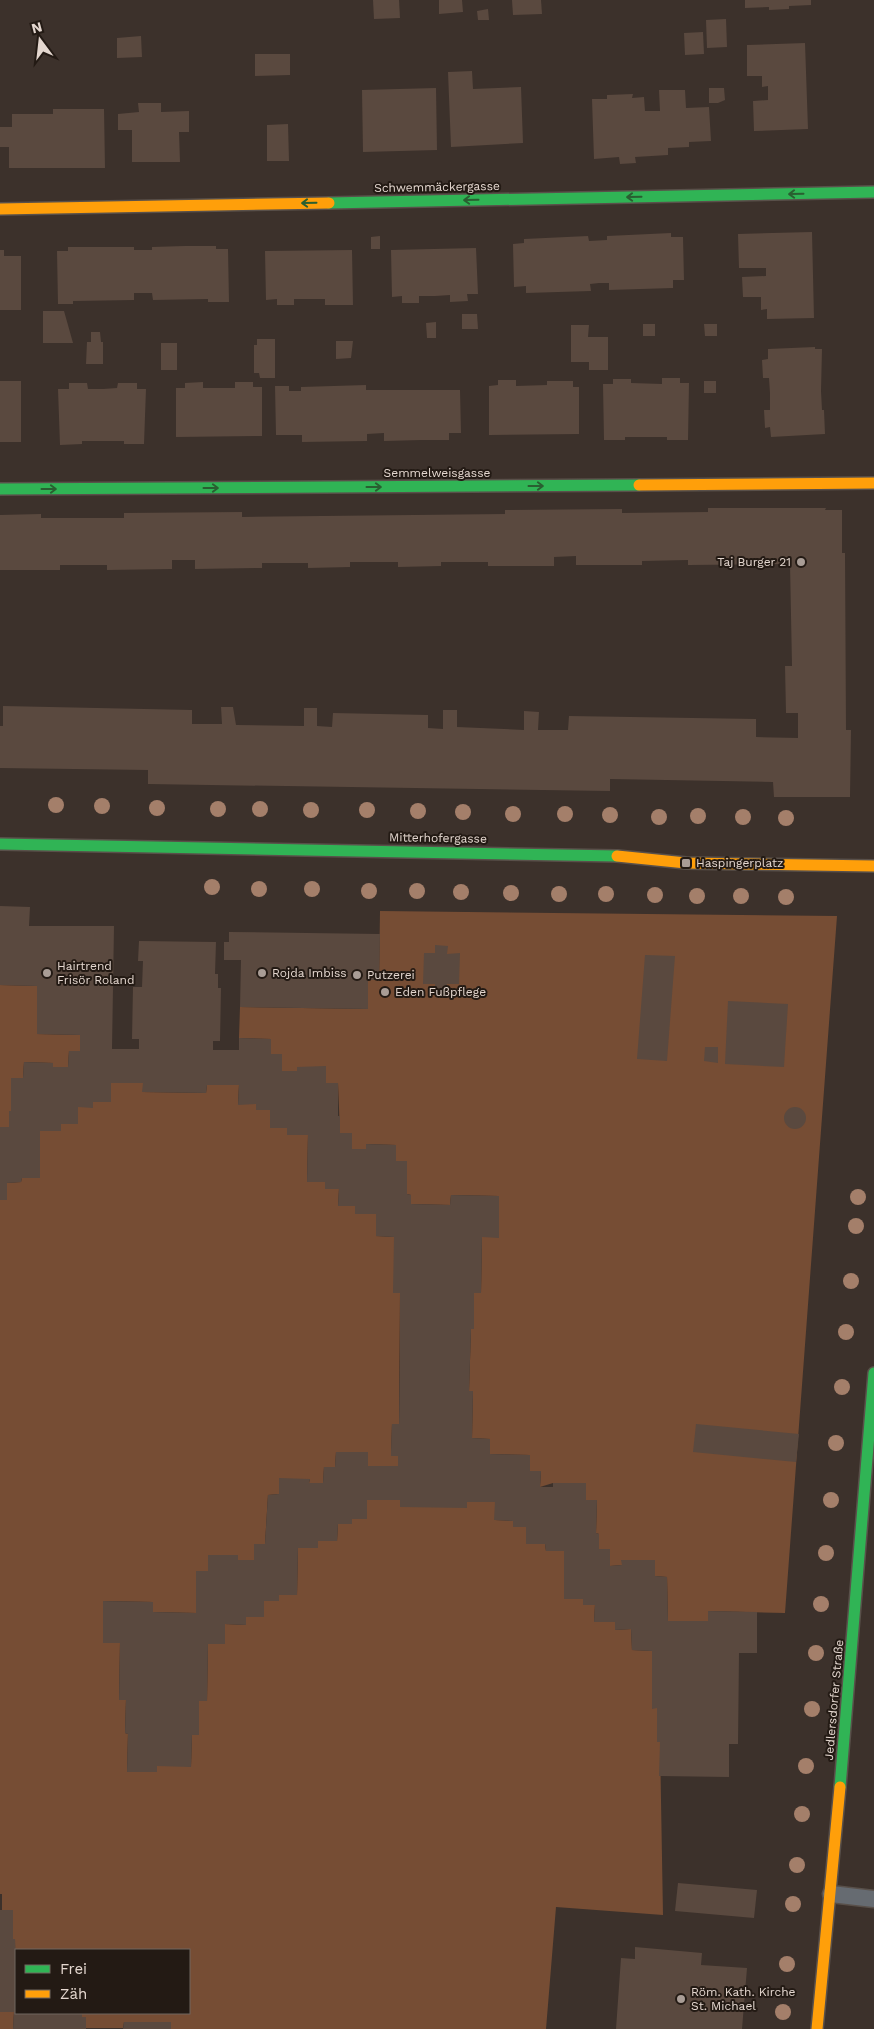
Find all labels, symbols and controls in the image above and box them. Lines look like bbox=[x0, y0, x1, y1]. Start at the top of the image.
north arrow bbox=[15, 15, 65, 65]
text: N bbox=[30, 18, 44, 37]
street label: Schwemmäckergasse bbox=[374, 179, 500, 195]
one-way arrow bbox=[788, 190, 804, 199]
one-way arrow bbox=[626, 192, 642, 202]
one-way arrow bbox=[463, 195, 480, 205]
one-way arrow bbox=[301, 198, 317, 208]
street label: Semmelweisgasse bbox=[384, 466, 491, 480]
one-way arrow bbox=[528, 481, 544, 490]
one-way arrow bbox=[365, 482, 381, 492]
one-way arrow bbox=[202, 483, 219, 493]
one-way arrow bbox=[40, 484, 56, 494]
place label: Taj Burger 21 bbox=[717, 555, 791, 569]
marker: Taj Burger 21 bbox=[795, 556, 807, 568]
street label: Mitterhofergasse bbox=[389, 830, 487, 846]
place label: Haspingerplatz bbox=[696, 856, 783, 870]
marker: Haspingerplatz bbox=[680, 857, 692, 869]
place label: Hairtrend Frisör Roland bbox=[57, 959, 135, 987]
place label: Rojda Imbiss bbox=[272, 966, 347, 980]
marker: Hairtrend Frisör Roland bbox=[41, 967, 53, 979]
marker: Rojda Imbiss bbox=[256, 967, 268, 979]
place label: Putzerei bbox=[367, 968, 415, 982]
marker: Putzerei bbox=[351, 969, 363, 981]
place label: Eden Fußpflege bbox=[395, 985, 486, 999]
marker: Eden Fußpflege bbox=[379, 986, 391, 998]
street label: Jedlersdorfer Straße bbox=[822, 1639, 846, 1761]
legend bbox=[15, 1949, 190, 2014]
text: Frei bbox=[60, 1960, 87, 1978]
text: Zäh bbox=[60, 1985, 87, 2003]
place label: Röm. Kath. Kirche St. Michael bbox=[691, 1985, 796, 2013]
marker: Röm. Kath. Kirche St. Michael bbox=[675, 1993, 687, 2005]

